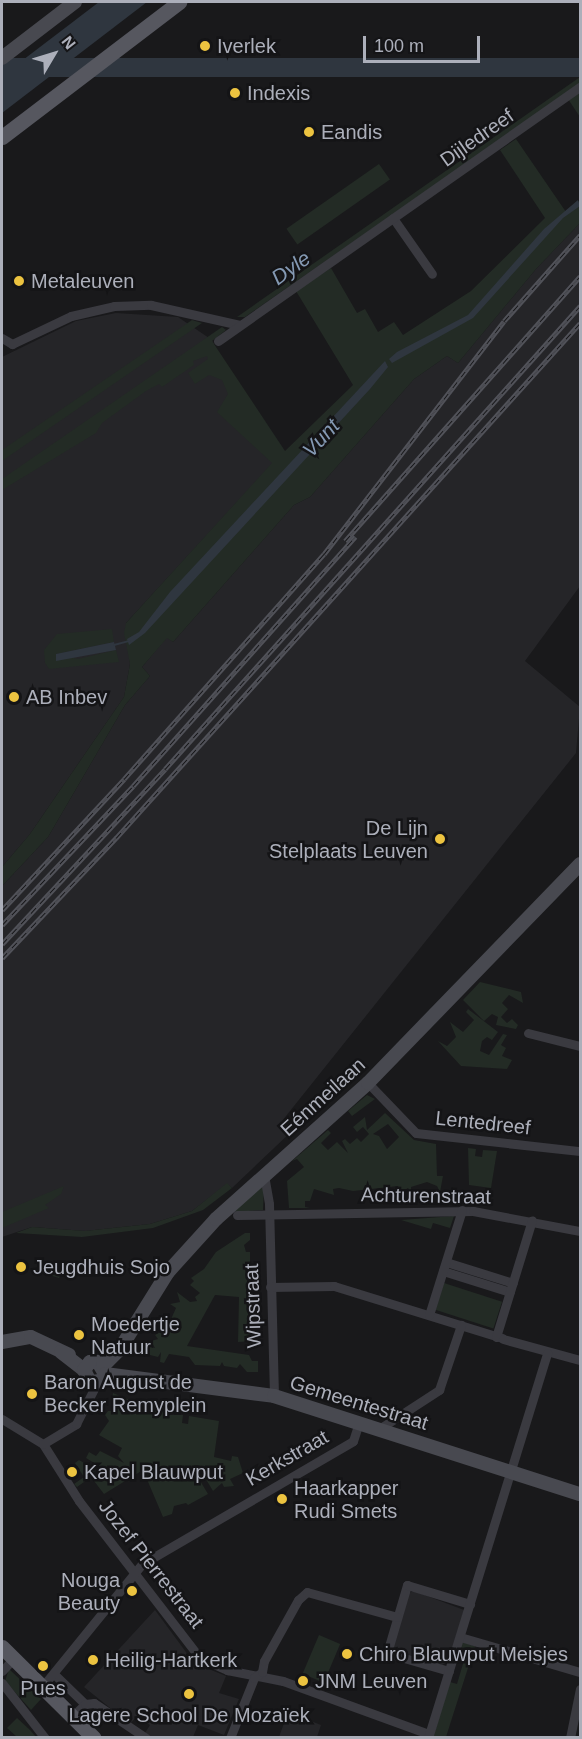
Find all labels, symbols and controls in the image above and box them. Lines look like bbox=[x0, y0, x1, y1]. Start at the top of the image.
north arrow bbox=[24, 24, 84, 84]
scale bar bbox=[366, 24, 483, 62]
text: N bbox=[58, 33, 79, 52]
place label: Iverlek bbox=[217, 34, 276, 58]
text: 100 m bbox=[374, 36, 424, 56]
marker: Iverlek bbox=[198, 39, 212, 53]
place label: Indexis bbox=[247, 81, 310, 105]
marker: Indexis bbox=[228, 86, 242, 100]
street label: Dijledreef bbox=[436, 104, 518, 172]
place label: Eandis bbox=[321, 120, 382, 144]
marker: Eandis bbox=[302, 125, 316, 139]
water label: Dyle bbox=[267, 246, 315, 290]
place label: Metaleuven bbox=[31, 269, 134, 293]
marker: Metaleuven bbox=[12, 274, 26, 288]
water label: Vunt bbox=[297, 414, 345, 462]
place label: AB Inbev bbox=[26, 685, 107, 709]
marker: AB Inbev bbox=[7, 690, 21, 704]
place label: De Lijn Stelplaats Leuven bbox=[269, 816, 428, 863]
marker: De Lijn Stelplaats Leuven bbox=[433, 832, 447, 846]
street label: Eénmeilaan bbox=[276, 1053, 370, 1141]
street label: Lentedreef bbox=[434, 1106, 532, 1140]
street label: Achturenstraat bbox=[361, 1183, 491, 1209]
place label: Jeugdhuis Sojo bbox=[33, 1255, 170, 1279]
marker: Jeugdhuis Sojo bbox=[14, 1260, 28, 1274]
street label: Wipstraat bbox=[240, 1263, 266, 1349]
place label: Moedertje Natuur bbox=[91, 1312, 180, 1359]
marker: Moedertje Natuur bbox=[72, 1328, 86, 1342]
place label: Baron August de Becker Remyplein bbox=[44, 1370, 206, 1417]
street label: Gemeentestraat bbox=[287, 1371, 431, 1435]
marker: Baron August de Becker Remyplein bbox=[25, 1387, 39, 1401]
street label: Kerkstraat bbox=[242, 1425, 332, 1491]
place label: Kapel Blauwput bbox=[84, 1460, 223, 1484]
marker: Kapel Blauwput bbox=[65, 1465, 79, 1479]
place label: Haarkapper Rudi Smets bbox=[294, 1476, 399, 1523]
marker: Haarkapper Rudi Smets bbox=[275, 1492, 289, 1506]
street label: Jozef Pierrestraat bbox=[93, 1495, 209, 1633]
place label: Nouga Beauty bbox=[58, 1568, 120, 1615]
marker: Nouga Beauty bbox=[125, 1584, 139, 1598]
place label: Chiro Blauwput Meisjes bbox=[359, 1642, 568, 1666]
marker: Chiro Blauwput Meisjes bbox=[340, 1647, 354, 1661]
place label: Heilig-Hartkerk bbox=[105, 1648, 237, 1672]
marker: Heilig-Hartkerk bbox=[86, 1653, 100, 1667]
marker: Pues bbox=[36, 1659, 50, 1673]
place label: JNM Leuven bbox=[315, 1669, 427, 1693]
marker: JNM Leuven bbox=[296, 1674, 310, 1688]
place label: Pues bbox=[20, 1676, 66, 1700]
marker: Lagere School De Mozaïek bbox=[182, 1687, 196, 1701]
place label: Lagere School De Mozaïek bbox=[68, 1703, 310, 1727]

